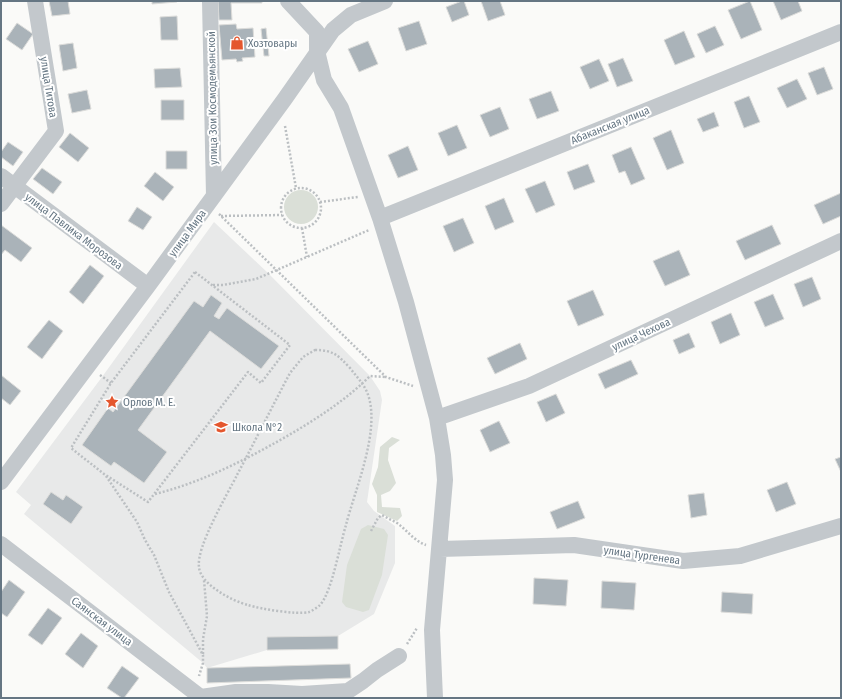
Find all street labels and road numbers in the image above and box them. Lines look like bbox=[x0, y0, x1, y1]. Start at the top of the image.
street label: улица Зои Космодемьянской bbox=[205, 31, 220, 165]
street label: улица Титова bbox=[37, 56, 60, 119]
street label: Абаканская улица bbox=[569, 104, 651, 147]
street label: улица Павлика Морозова bbox=[22, 191, 125, 272]
street label: улица Мира bbox=[166, 207, 209, 259]
street label: улица Чехова bbox=[610, 315, 672, 354]
street label: улица Тургенева bbox=[603, 544, 681, 567]
street label: Саянская улица bbox=[69, 594, 135, 649]

